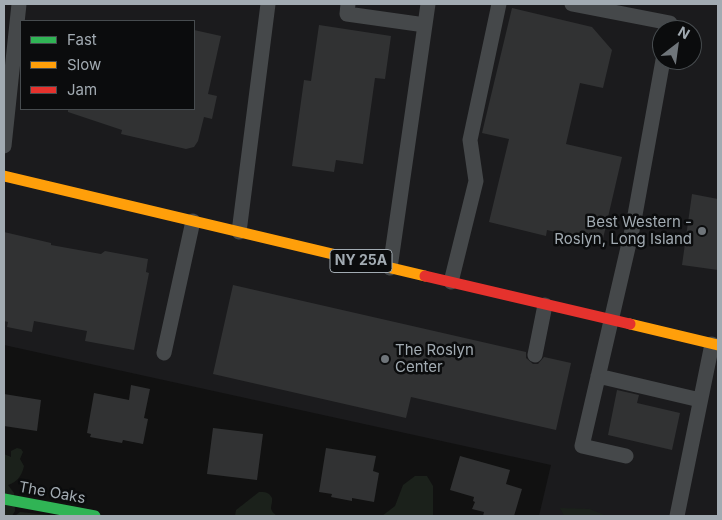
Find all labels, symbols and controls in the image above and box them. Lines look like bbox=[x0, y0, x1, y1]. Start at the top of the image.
legend bbox=[20, 20, 195, 110]
north arrow bbox=[652, 20, 702, 70]
text: N bbox=[675, 22, 693, 42]
text: Fast bbox=[67, 30, 97, 49]
text: Slow bbox=[67, 55, 101, 74]
text: Jam bbox=[67, 80, 97, 99]
place label: Best Western - Roslyn, Long Island bbox=[554, 213, 692, 248]
marker: Best Western - Roslyn, Long Island bbox=[696, 225, 708, 237]
road number: NY 25A bbox=[330, 250, 392, 272]
place label: The Roslyn Center bbox=[395, 341, 474, 376]
marker: The Roslyn Center bbox=[379, 353, 391, 365]
street label: The Oaks bbox=[17, 478, 87, 508]

